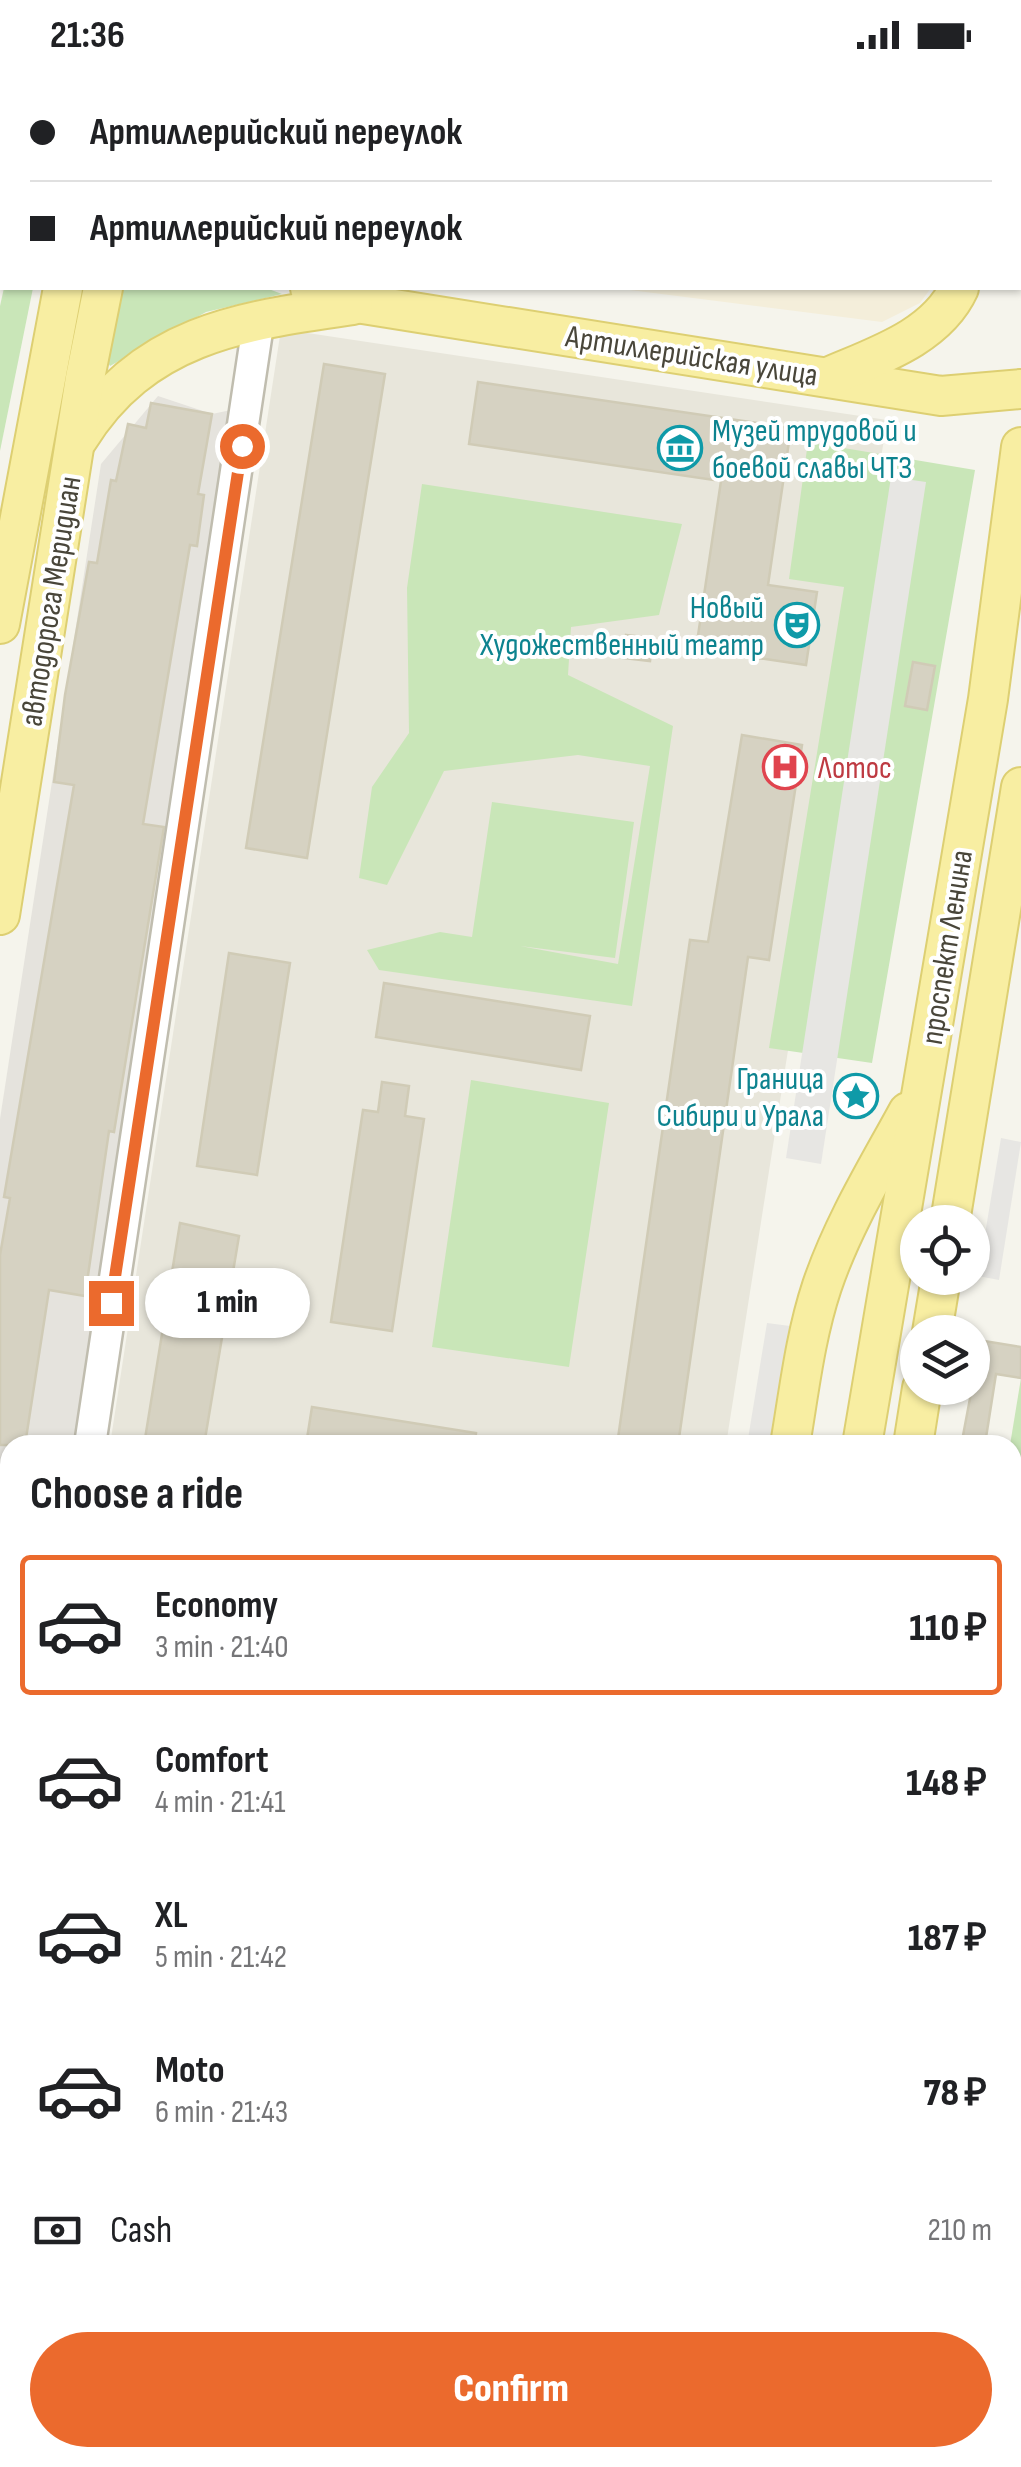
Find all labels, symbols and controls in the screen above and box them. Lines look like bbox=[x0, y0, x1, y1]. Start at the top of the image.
text: 21:36 bbox=[50, 13, 125, 58]
text: Артиллерийский переулок bbox=[90, 110, 462, 155]
text: Артиллерийский переулок bbox=[90, 206, 462, 251]
street label: Артиллерийская улица bbox=[562, 317, 820, 396]
place label: Музей трудовой и боевой славы ЧТЗ bbox=[712, 412, 917, 488]
route start bbox=[220, 424, 265, 469]
museum icon: Музей трудовой и боевой славы ЧТЗ bbox=[657, 425, 703, 471]
street label: автодорога Меридиан bbox=[12, 473, 90, 729]
place label: Новый Художественный театр bbox=[479, 589, 764, 665]
theatre icon: Новый Художественный театр bbox=[774, 602, 820, 648]
hospital icon: Лотос bbox=[762, 744, 808, 790]
place label: Лотос bbox=[817, 749, 892, 788]
street label: проспект Ленина bbox=[913, 847, 982, 1047]
place label: Граница Сибири и Урала bbox=[657, 1060, 824, 1136]
place icon: Граница Сибири и Урала bbox=[833, 1073, 879, 1119]
map controls bbox=[900, 1205, 990, 1405]
button: locate bbox=[900, 1205, 990, 1295]
callout: 1 min bbox=[146, 1268, 311, 1338]
route end bbox=[89, 1281, 134, 1326]
text: 1 min bbox=[197, 1283, 258, 1322]
button: layers bbox=[900, 1315, 990, 1405]
text: Choose a ride bbox=[30, 1467, 243, 1522]
icon: car bbox=[35, 1580, 125, 1670]
text: Economy bbox=[155, 1583, 278, 1628]
text: 110 ₽ bbox=[909, 1606, 987, 1651]
text: 3 min · 21:40 bbox=[155, 1628, 288, 1667]
icon: car bbox=[35, 1735, 125, 1825]
text: Comfort bbox=[155, 1738, 269, 1783]
text: 148 ₽ bbox=[906, 1761, 987, 1806]
text: 4 min · 21:41 bbox=[155, 1783, 285, 1822]
icon: car bbox=[35, 1890, 125, 1980]
text: XL bbox=[155, 1893, 188, 1938]
text: 187 ₽ bbox=[908, 1916, 987, 1961]
text: 5 min · 21:42 bbox=[155, 1938, 287, 1977]
icon: car bbox=[35, 2045, 125, 2135]
text: Moto bbox=[155, 2048, 225, 2093]
text: 78 ₽ bbox=[924, 2071, 987, 2116]
text: 6 min · 21:43 bbox=[155, 2093, 288, 2132]
icon: cash bbox=[30, 2203, 85, 2258]
text: Cash bbox=[110, 2208, 172, 2253]
text: 210 m bbox=[928, 2211, 992, 2250]
button: Confirm bbox=[30, 2332, 992, 2447]

